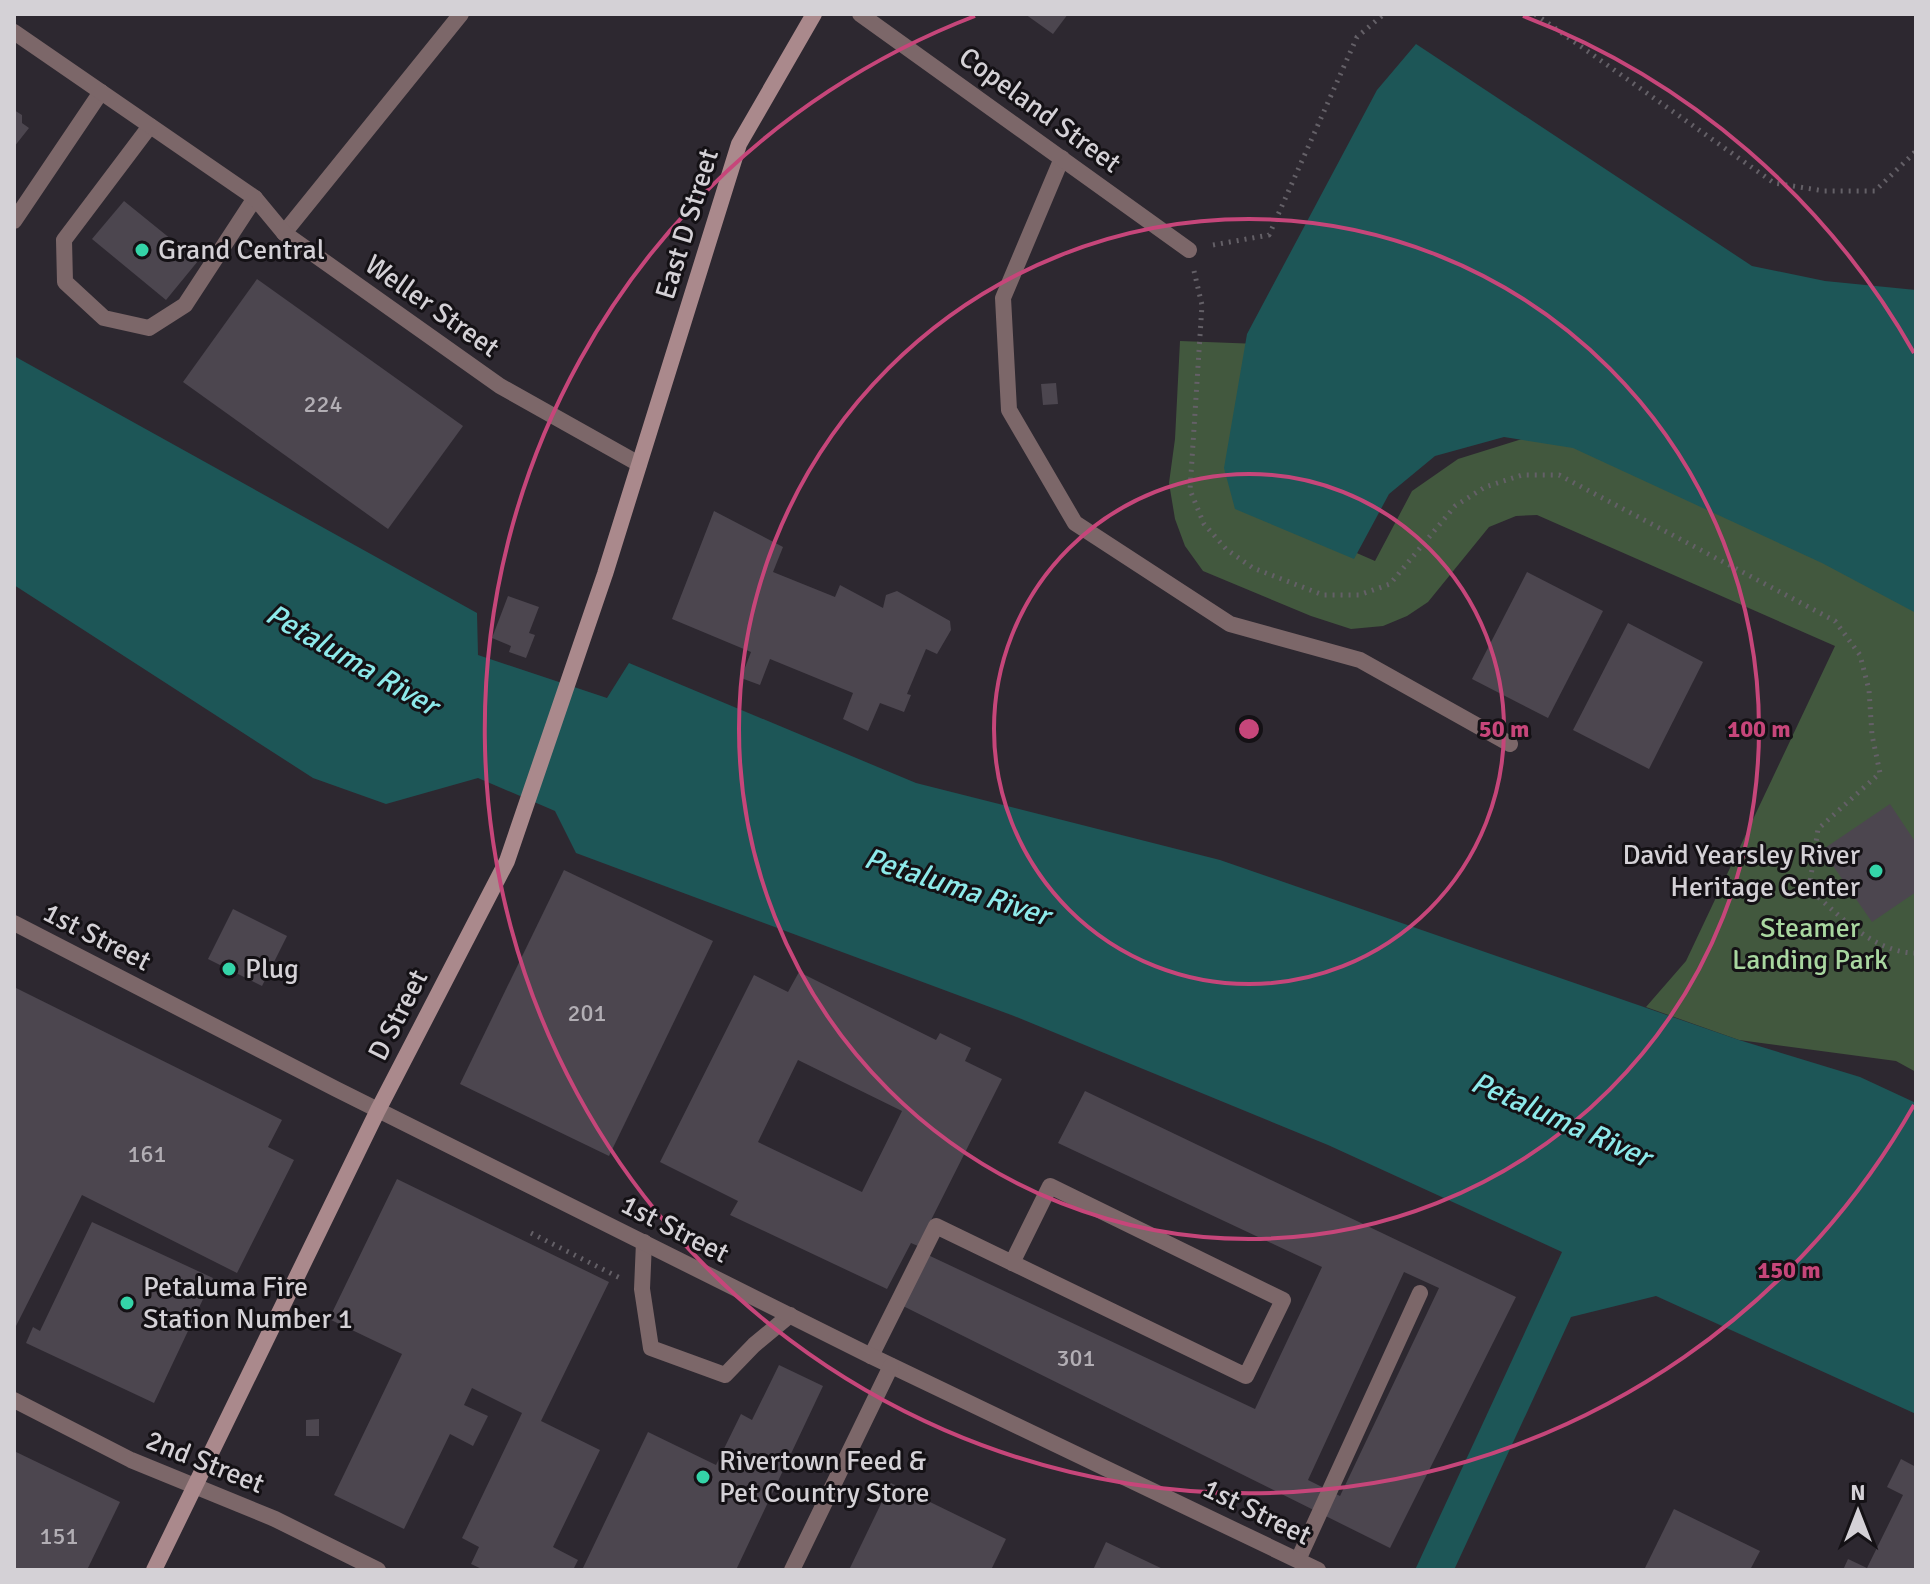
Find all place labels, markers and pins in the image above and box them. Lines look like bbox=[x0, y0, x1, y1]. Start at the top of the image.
place label: Grand Central bbox=[158, 233, 325, 267]
marker: Grand Central bbox=[133, 241, 151, 259]
centre of rings bbox=[1235, 715, 1263, 743]
place label: David Yearsley River Heritage Center bbox=[1622, 838, 1861, 904]
marker: David Yearsley River Heritage Center bbox=[1867, 862, 1885, 880]
place label: Plug bbox=[245, 952, 299, 986]
marker: Plug bbox=[220, 960, 238, 978]
place label: Petaluma Fire Station Number 1 bbox=[143, 1270, 353, 1336]
marker: Petaluma Fire Station Number 1 bbox=[118, 1294, 136, 1312]
place label: Rivertown Feed & Pet Country Store bbox=[719, 1444, 929, 1510]
marker: Rivertown Feed & Pet Country Store bbox=[694, 1468, 712, 1486]

